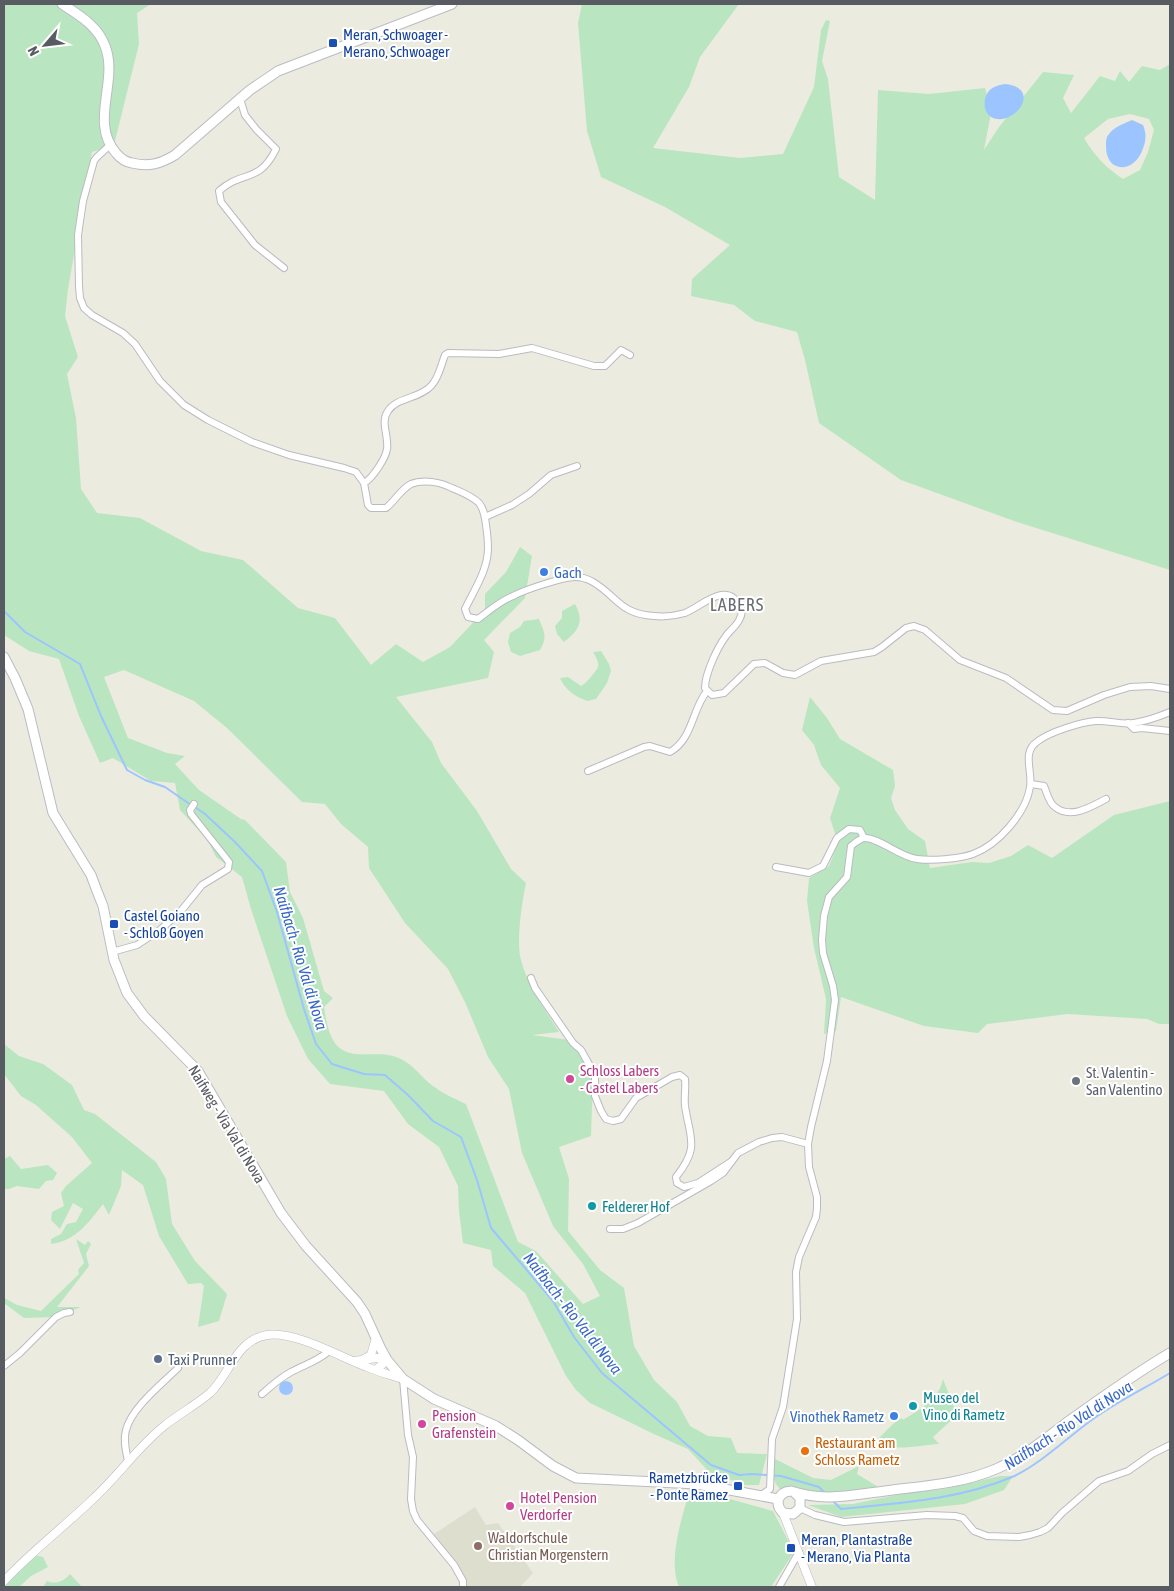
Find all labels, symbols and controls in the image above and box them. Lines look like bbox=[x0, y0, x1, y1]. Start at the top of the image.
north arrow bbox=[20, 20, 70, 70]
place label: Meran, Schwoager - Merano, Schwoager bbox=[343, 26, 450, 60]
marker: Meran, Schwoager - Merano, Schwoager bbox=[327, 37, 339, 49]
text: N bbox=[25, 44, 43, 59]
place label: Gach bbox=[554, 564, 582, 581]
marker: Gach bbox=[538, 566, 550, 578]
district label: LABERS bbox=[710, 594, 764, 615]
water label: Naifbach - Rio Val di Nova bbox=[271, 884, 332, 1032]
place label: Castel Goiano - Schloß Goyen bbox=[124, 907, 204, 941]
marker: Castel Goiano - Schloß Goyen bbox=[108, 918, 120, 930]
street label: Naifweg - Via Val di Nova bbox=[185, 1062, 269, 1186]
place label: Schloss Labers - Castel Labers bbox=[580, 1062, 659, 1096]
place label: St. Valentin - San Valentino bbox=[1086, 1064, 1163, 1098]
marker: Schloss Labers - Castel Labers bbox=[564, 1073, 576, 1085]
marker: St. Valentin - San Valentino bbox=[1070, 1075, 1082, 1087]
place label: Felderer Hof bbox=[602, 1198, 670, 1215]
marker: Felderer Hof bbox=[586, 1200, 598, 1212]
water label: Naifbach - Rio Val di Nova bbox=[520, 1249, 626, 1378]
place label: Taxi Prunner bbox=[168, 1351, 237, 1368]
marker: Taxi Prunner bbox=[152, 1353, 164, 1365]
water label: Naifbach - Rio Val di Nova bbox=[1001, 1377, 1136, 1473]
place label: Museo del Vino di Rametz bbox=[923, 1389, 1005, 1423]
marker: Museo del Vino di Rametz bbox=[907, 1400, 919, 1412]
place label: Pension Grafenstein bbox=[432, 1407, 496, 1441]
place label: Vinothek Rametz bbox=[790, 1408, 885, 1425]
marker: Vinothek Rametz bbox=[888, 1410, 900, 1422]
marker: Pension Grafenstein bbox=[416, 1418, 428, 1430]
place label: Restaurant am Schloss Rametz bbox=[815, 1434, 900, 1468]
marker: Restaurant am Schloss Rametz bbox=[799, 1445, 811, 1457]
place label: Rametzbrücke - Ponte Ramez bbox=[649, 1469, 729, 1503]
marker: Rametzbrücke - Ponte Ramez bbox=[732, 1480, 744, 1492]
place label: Hotel Pension Verdorfer bbox=[520, 1489, 597, 1523]
marker: Hotel Pension Verdorfer bbox=[504, 1500, 516, 1512]
place label: Waldorfschule Christian Morgenstern bbox=[488, 1529, 609, 1563]
place label: Meran, Plantastraße - Merano, Via Planta bbox=[801, 1531, 913, 1565]
marker: Waldorfschule Christian Morgenstern bbox=[472, 1540, 484, 1552]
marker: Meran, Plantastraße - Merano, Via Planta bbox=[785, 1542, 797, 1554]

